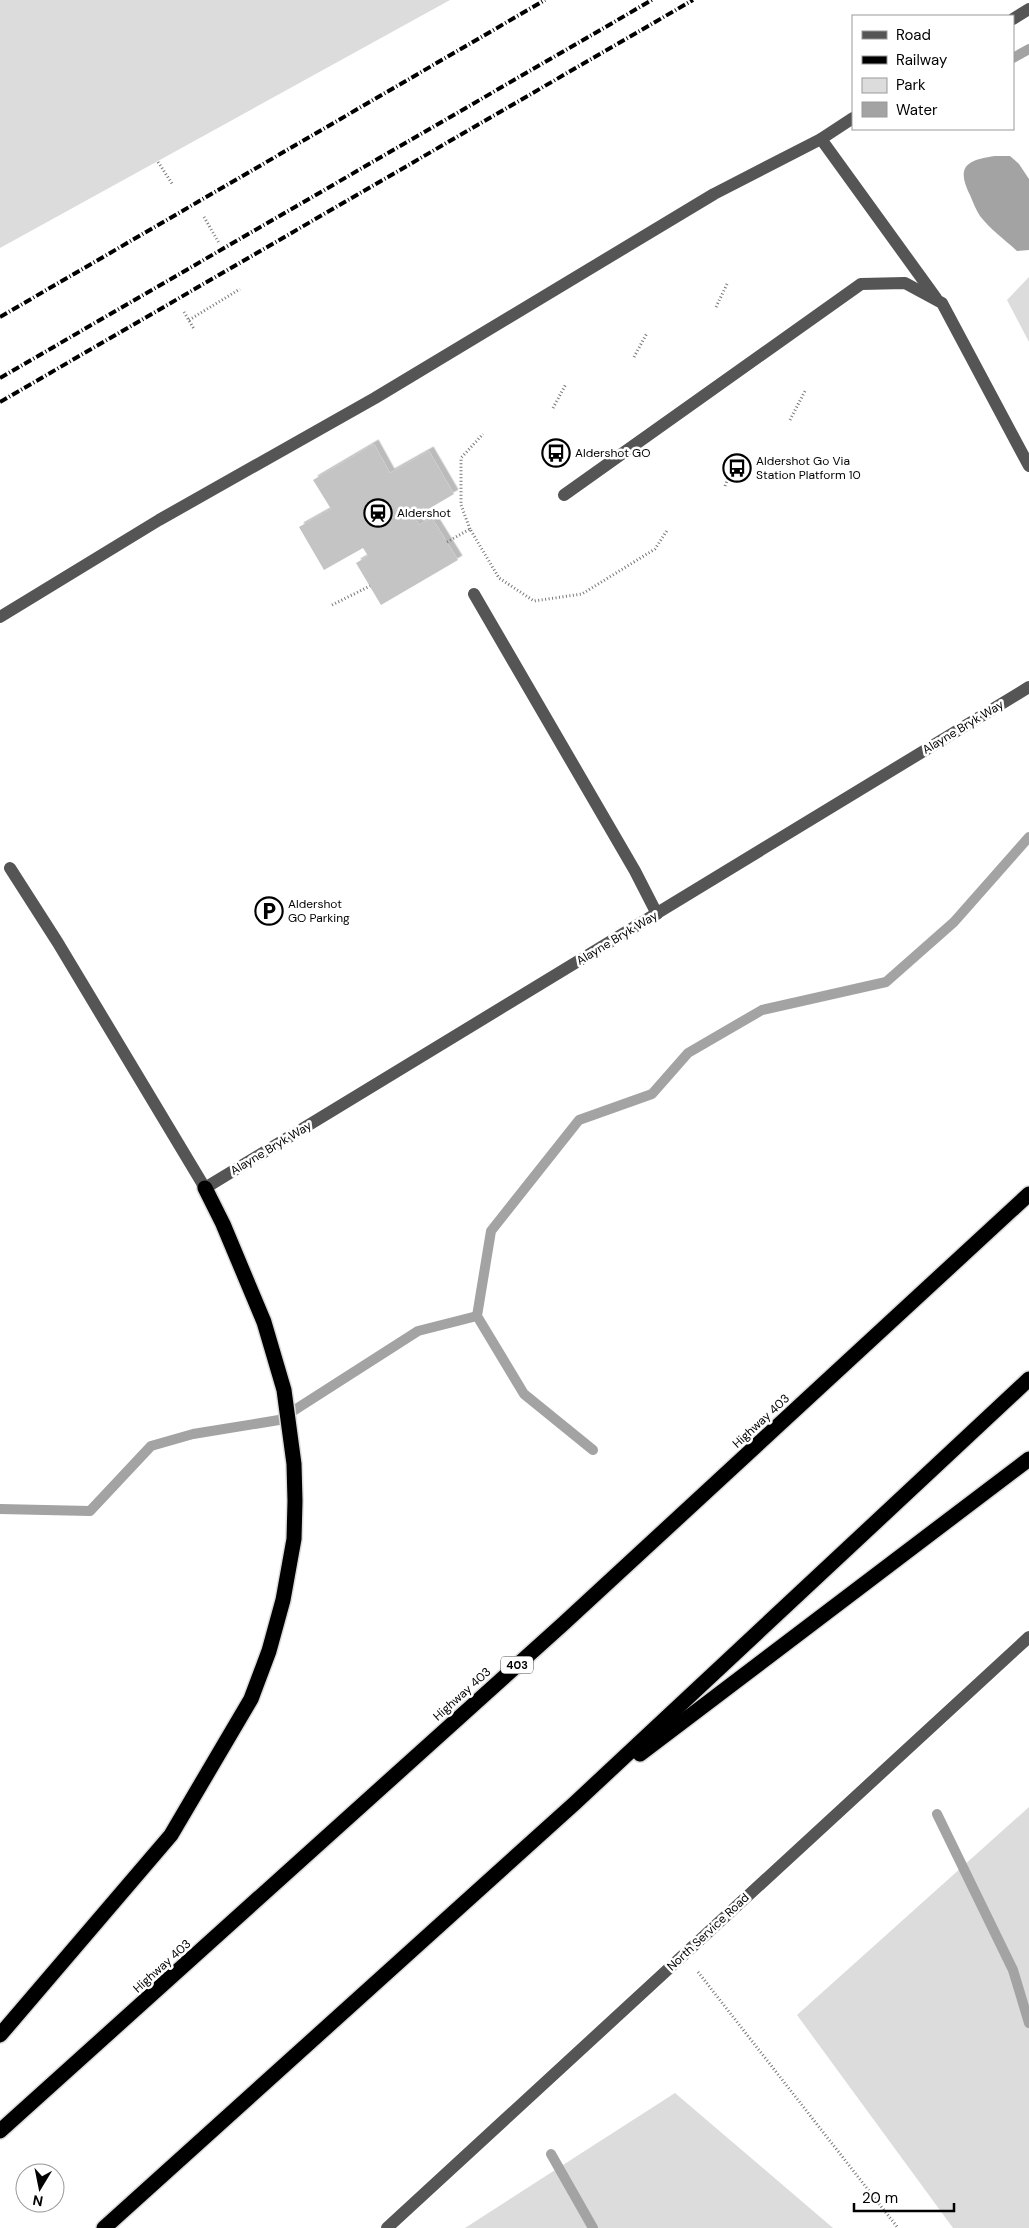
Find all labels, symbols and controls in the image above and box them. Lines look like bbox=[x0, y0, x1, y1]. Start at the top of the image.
legend bbox=[852, 15, 1014, 130]
text: Road bbox=[896, 25, 931, 45]
text: Railway bbox=[896, 50, 948, 70]
text: Park bbox=[896, 75, 926, 95]
text: Water bbox=[896, 100, 938, 120]
bus stop icon: Aldershot GO bbox=[541, 438, 571, 468]
place label: Aldershot GO bbox=[575, 445, 651, 461]
bus stop icon: Aldershot Go Via Station Platform 10 bbox=[722, 453, 752, 483]
place label: Aldershot Go Via Station Platform 10 bbox=[756, 453, 861, 483]
station icon: Aldershot bbox=[363, 498, 393, 528]
place label: Aldershot bbox=[397, 505, 451, 521]
street label: Alayne Bryk Way bbox=[919, 696, 1007, 758]
parking icon: Aldershot GO Parking bbox=[254, 896, 284, 926]
place label: Aldershot GO Parking bbox=[288, 896, 350, 926]
street label: Alayne Bryk Way bbox=[573, 907, 661, 969]
street label: Alayne Bryk Way bbox=[227, 1117, 315, 1179]
street label: Highway 403 bbox=[729, 1390, 793, 1452]
road number: 403 bbox=[501, 1656, 533, 1674]
street label: Highway 403 bbox=[430, 1664, 494, 1724]
street label: North Service Road bbox=[663, 1890, 753, 1974]
street label: Highway 403 bbox=[130, 1936, 194, 1996]
north arrow bbox=[15, 2163, 65, 2213]
scale bar bbox=[854, 2180, 954, 2212]
text: 20 m bbox=[862, 2188, 898, 2208]
text: N bbox=[31, 2191, 44, 2211]

